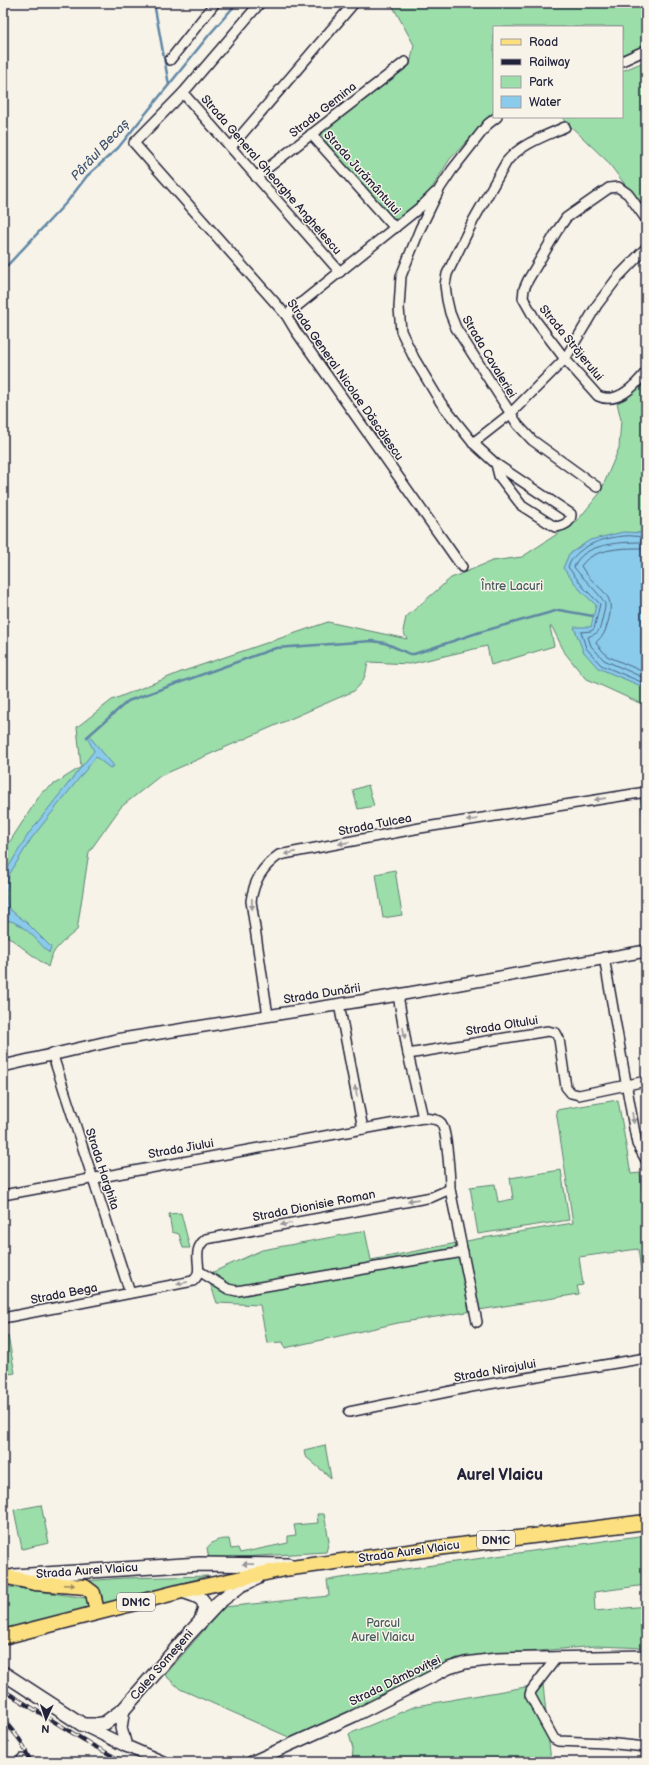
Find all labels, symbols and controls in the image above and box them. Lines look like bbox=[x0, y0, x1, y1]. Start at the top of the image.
legend bbox=[493, 26, 623, 118]
text: Road bbox=[529, 35, 558, 50]
text: Railway bbox=[529, 55, 571, 70]
text: Park bbox=[529, 75, 553, 90]
street label: Strada Gemina bbox=[286, 79, 360, 141]
street label: Strada General Gheorghe Anghelescu bbox=[198, 92, 344, 258]
text: Water bbox=[529, 95, 561, 110]
water label: Pârâul Becaș bbox=[67, 116, 133, 184]
street label: Strada Jurământului bbox=[320, 128, 404, 218]
street label: Strada General Nicolae Dăscălescu bbox=[283, 296, 407, 464]
street label: Strada Străjerului bbox=[536, 302, 606, 384]
street label: Strada Cavaleriei bbox=[459, 313, 520, 401]
park label: Între Lacuri bbox=[480, 578, 543, 594]
one-way arrow bbox=[594, 796, 607, 802]
street label: Strada Tulcea bbox=[337, 811, 413, 839]
one-way arrow bbox=[466, 817, 478, 823]
one-way arrow bbox=[338, 840, 350, 846]
one-way arrow bbox=[283, 851, 296, 857]
one-way arrow bbox=[249, 898, 255, 911]
street label: Strada Dunării bbox=[282, 980, 362, 1007]
street label: Strada Oltului bbox=[465, 1013, 539, 1039]
one-way arrow bbox=[402, 1027, 408, 1039]
one-way arrow bbox=[353, 1085, 359, 1097]
one-way arrow bbox=[630, 1112, 636, 1124]
street label: Strada Harghita bbox=[82, 1126, 122, 1212]
street label: Strada Jiului bbox=[147, 1136, 215, 1162]
street label: Strada Dionisie Roman bbox=[251, 1187, 377, 1225]
one-way arrow bbox=[407, 1197, 420, 1203]
one-way arrow bbox=[280, 1221, 292, 1227]
street label: Strada Bega bbox=[29, 1280, 99, 1308]
one-way arrow bbox=[176, 1281, 188, 1287]
street label: Strada Nirajului bbox=[453, 1356, 537, 1386]
district label: Aurel Vlaicu bbox=[456, 1466, 543, 1485]
road number: DN1C bbox=[477, 1531, 515, 1549]
street label: Strada Aurel Vlaicu bbox=[357, 1537, 461, 1567]
street label: Strada Aurel Vlaicu bbox=[36, 1560, 138, 1582]
one-way arrow bbox=[241, 1561, 254, 1567]
one-way arrow bbox=[63, 1582, 75, 1589]
road number: DN1C bbox=[117, 1593, 155, 1611]
park label: Parcul Aurel Vlaicu bbox=[351, 1616, 415, 1645]
street label: Calea Someșeni bbox=[127, 1627, 197, 1703]
street label: Strada Dâmboviței bbox=[347, 1652, 443, 1710]
north arrow bbox=[26, 1699, 66, 1739]
text: N bbox=[41, 1722, 50, 1735]

